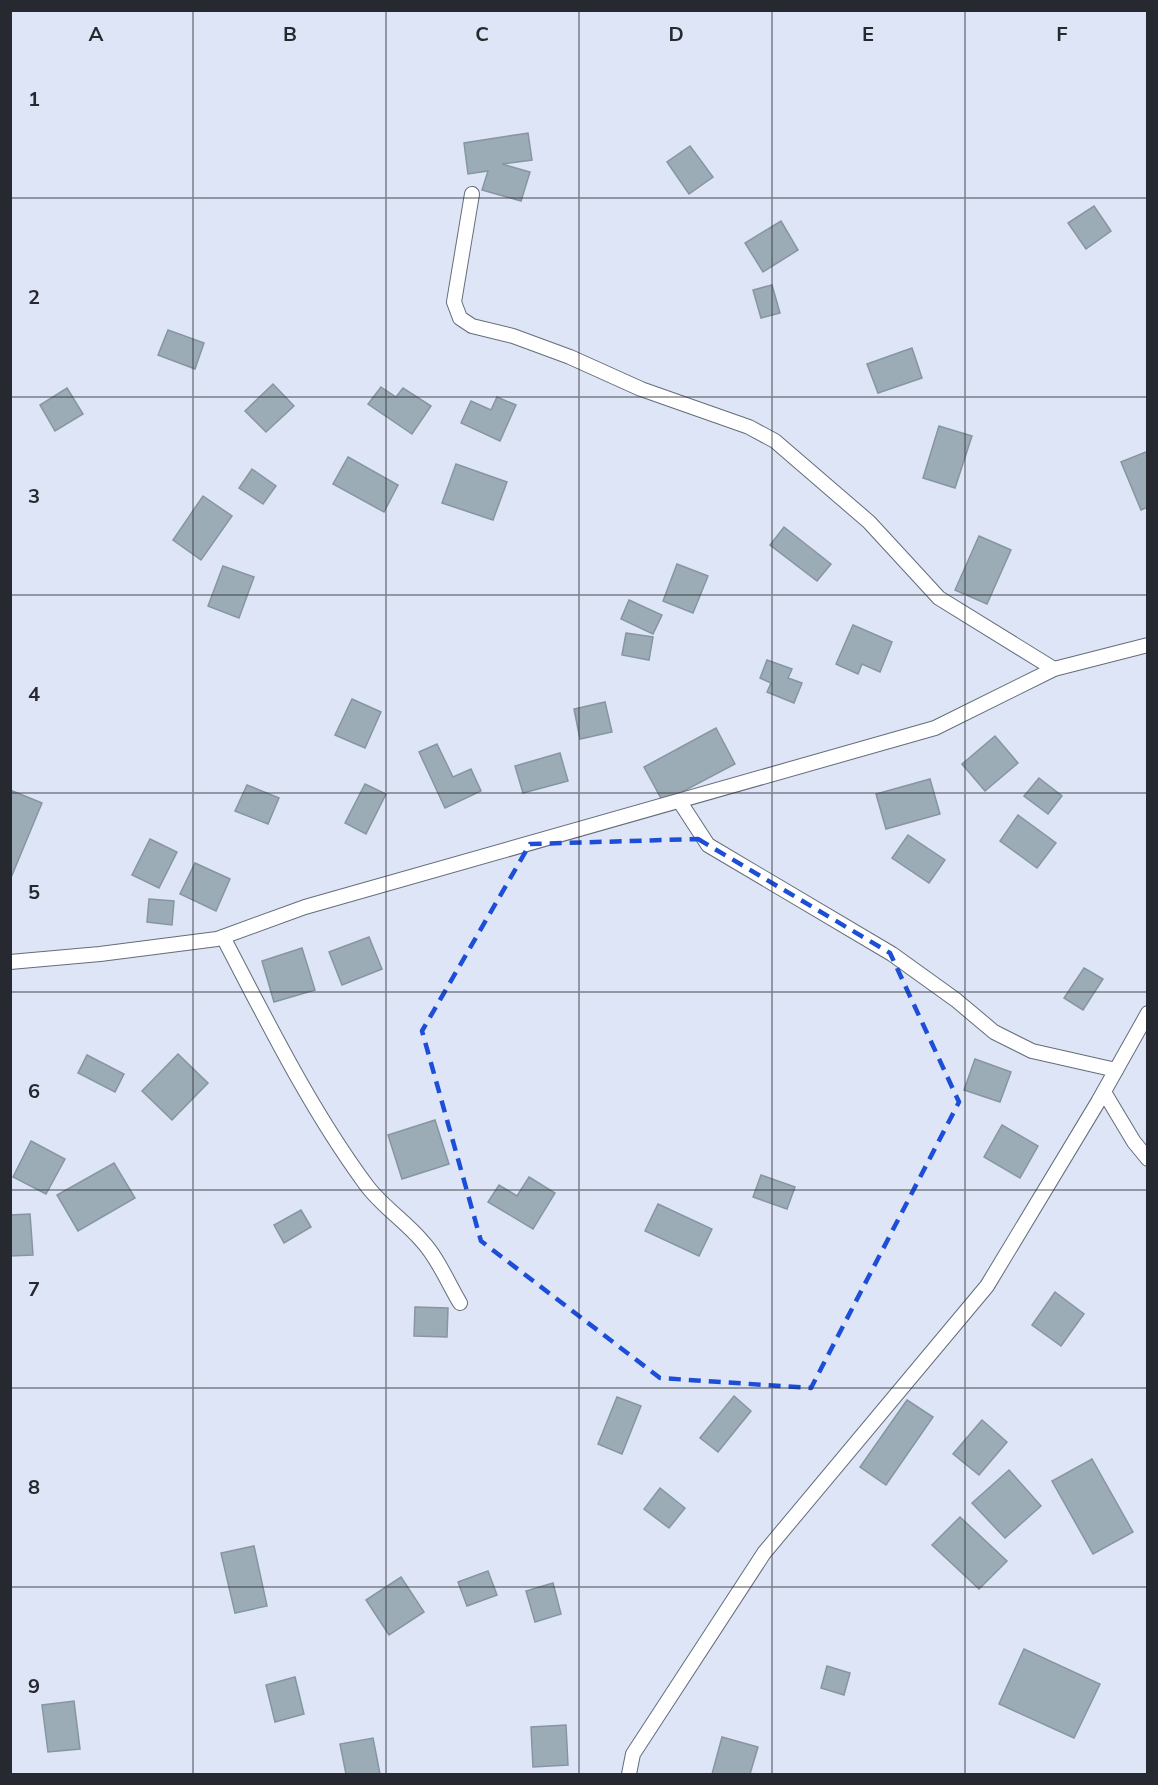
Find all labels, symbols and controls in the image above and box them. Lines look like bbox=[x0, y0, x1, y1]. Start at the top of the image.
text: A bbox=[89, 21, 104, 46]
text: B bbox=[283, 21, 297, 46]
text: C bbox=[475, 21, 489, 46]
text: D bbox=[668, 21, 684, 46]
text: E bbox=[862, 21, 874, 46]
text: F bbox=[1056, 21, 1068, 46]
text: 1 bbox=[28, 86, 40, 111]
text: 2 bbox=[28, 284, 40, 309]
text: 3 bbox=[28, 483, 40, 508]
text: 4 bbox=[28, 681, 40, 706]
text: 5 bbox=[28, 879, 40, 904]
text: 6 bbox=[28, 1078, 40, 1103]
text: 7 bbox=[28, 1276, 40, 1301]
text: 8 bbox=[28, 1474, 40, 1499]
text: 9 bbox=[28, 1673, 40, 1698]

